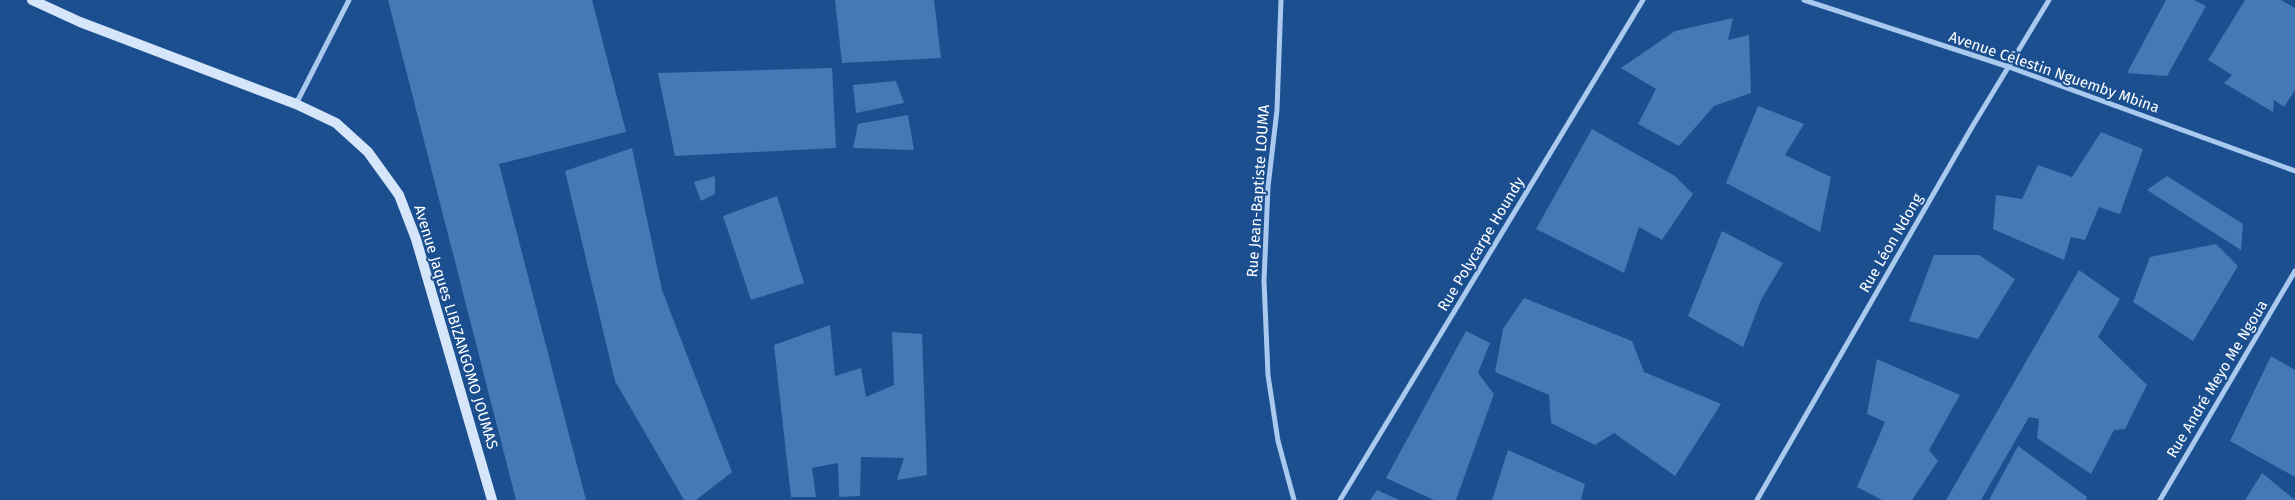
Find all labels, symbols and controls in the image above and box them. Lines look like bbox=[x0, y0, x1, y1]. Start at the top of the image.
street label: Avenue Célestin Nguemby Mbina bbox=[1946, 27, 2162, 117]
street label: Rue Jean-Baptiste LOUMA bbox=[1243, 104, 1273, 278]
street label: Rue Polycarpe Houndy bbox=[1434, 173, 1529, 314]
street label: Rue Léon Ndong bbox=[1855, 190, 1927, 296]
street label: Avenue Jaques LIBIZANGOMO JOUMAS bbox=[410, 203, 502, 451]
street label: Rue André Meyo Me Ngoua bbox=[2163, 297, 2271, 461]

